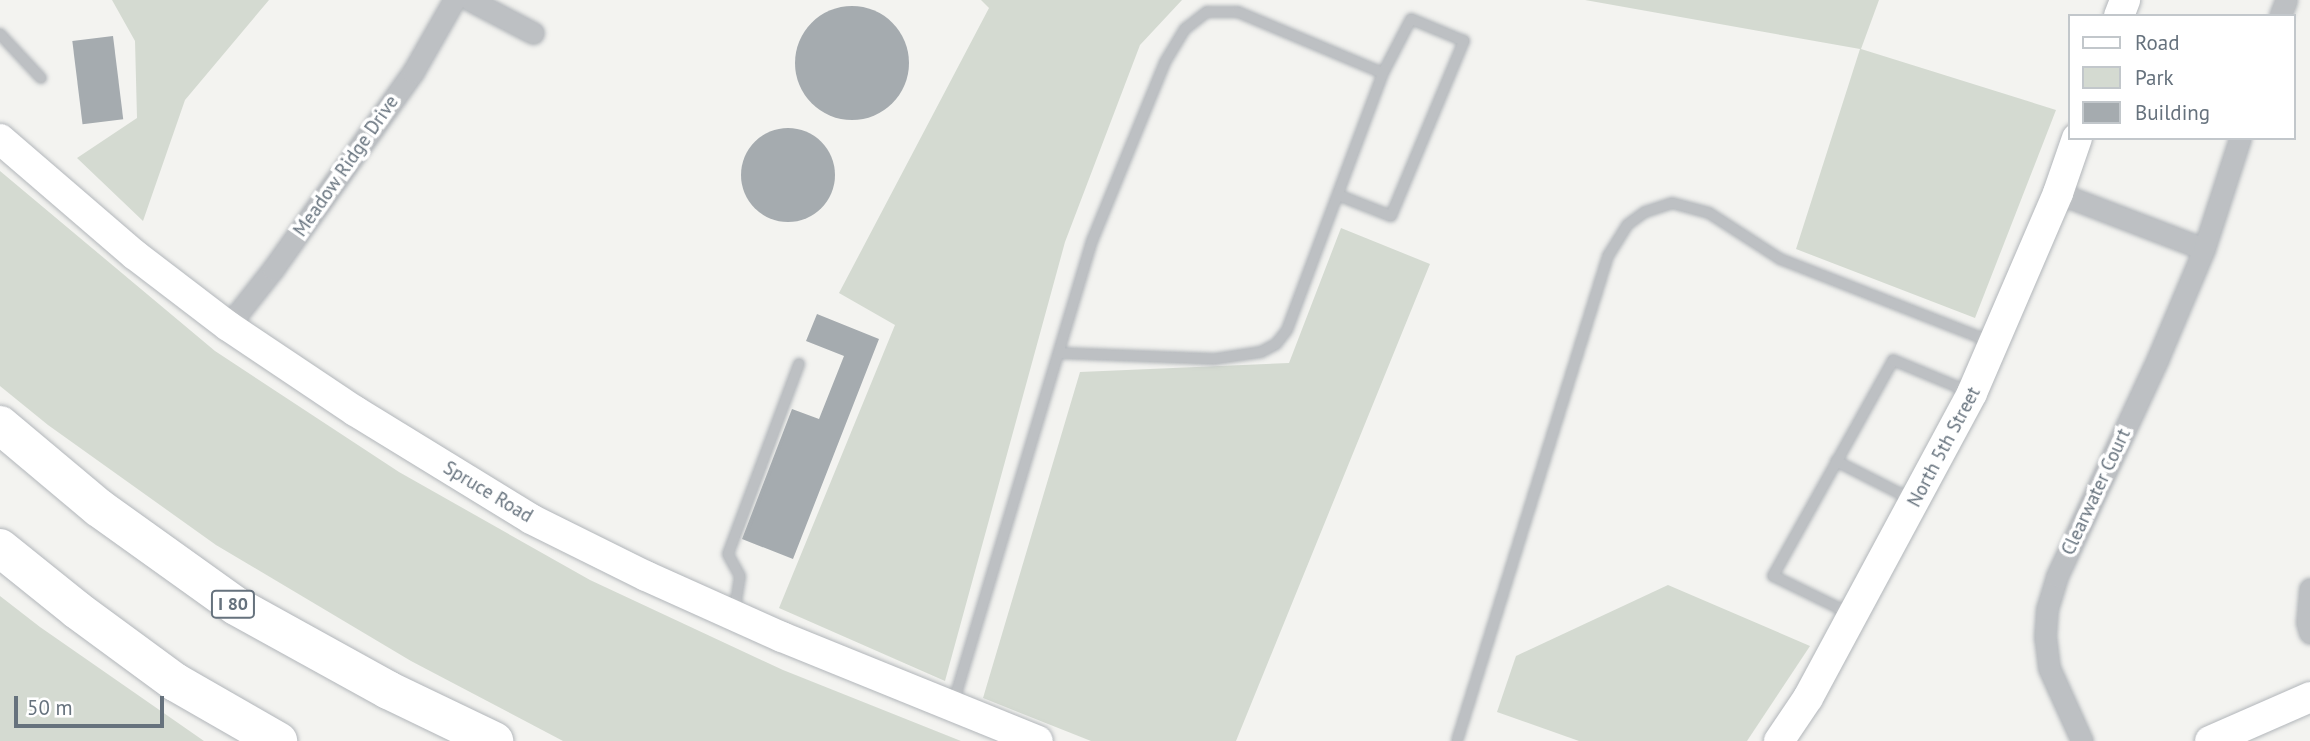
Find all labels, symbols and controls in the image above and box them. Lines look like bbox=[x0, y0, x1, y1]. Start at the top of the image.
legend bbox=[2068, 14, 2296, 140]
text: Road bbox=[2135, 29, 2179, 56]
text: Park bbox=[2135, 64, 2174, 91]
street label: Meadow Ridge Drive bbox=[289, 91, 403, 241]
text: Building bbox=[2135, 99, 2210, 126]
street label: North 5th Street bbox=[1903, 383, 1985, 511]
street label: Clearwater Court bbox=[2057, 425, 2135, 559]
street label: Spruce Road bbox=[439, 456, 537, 528]
road number: I 80 bbox=[210, 590, 256, 618]
scale bar bbox=[18, 682, 168, 726]
text: 50 m bbox=[27, 694, 73, 721]

